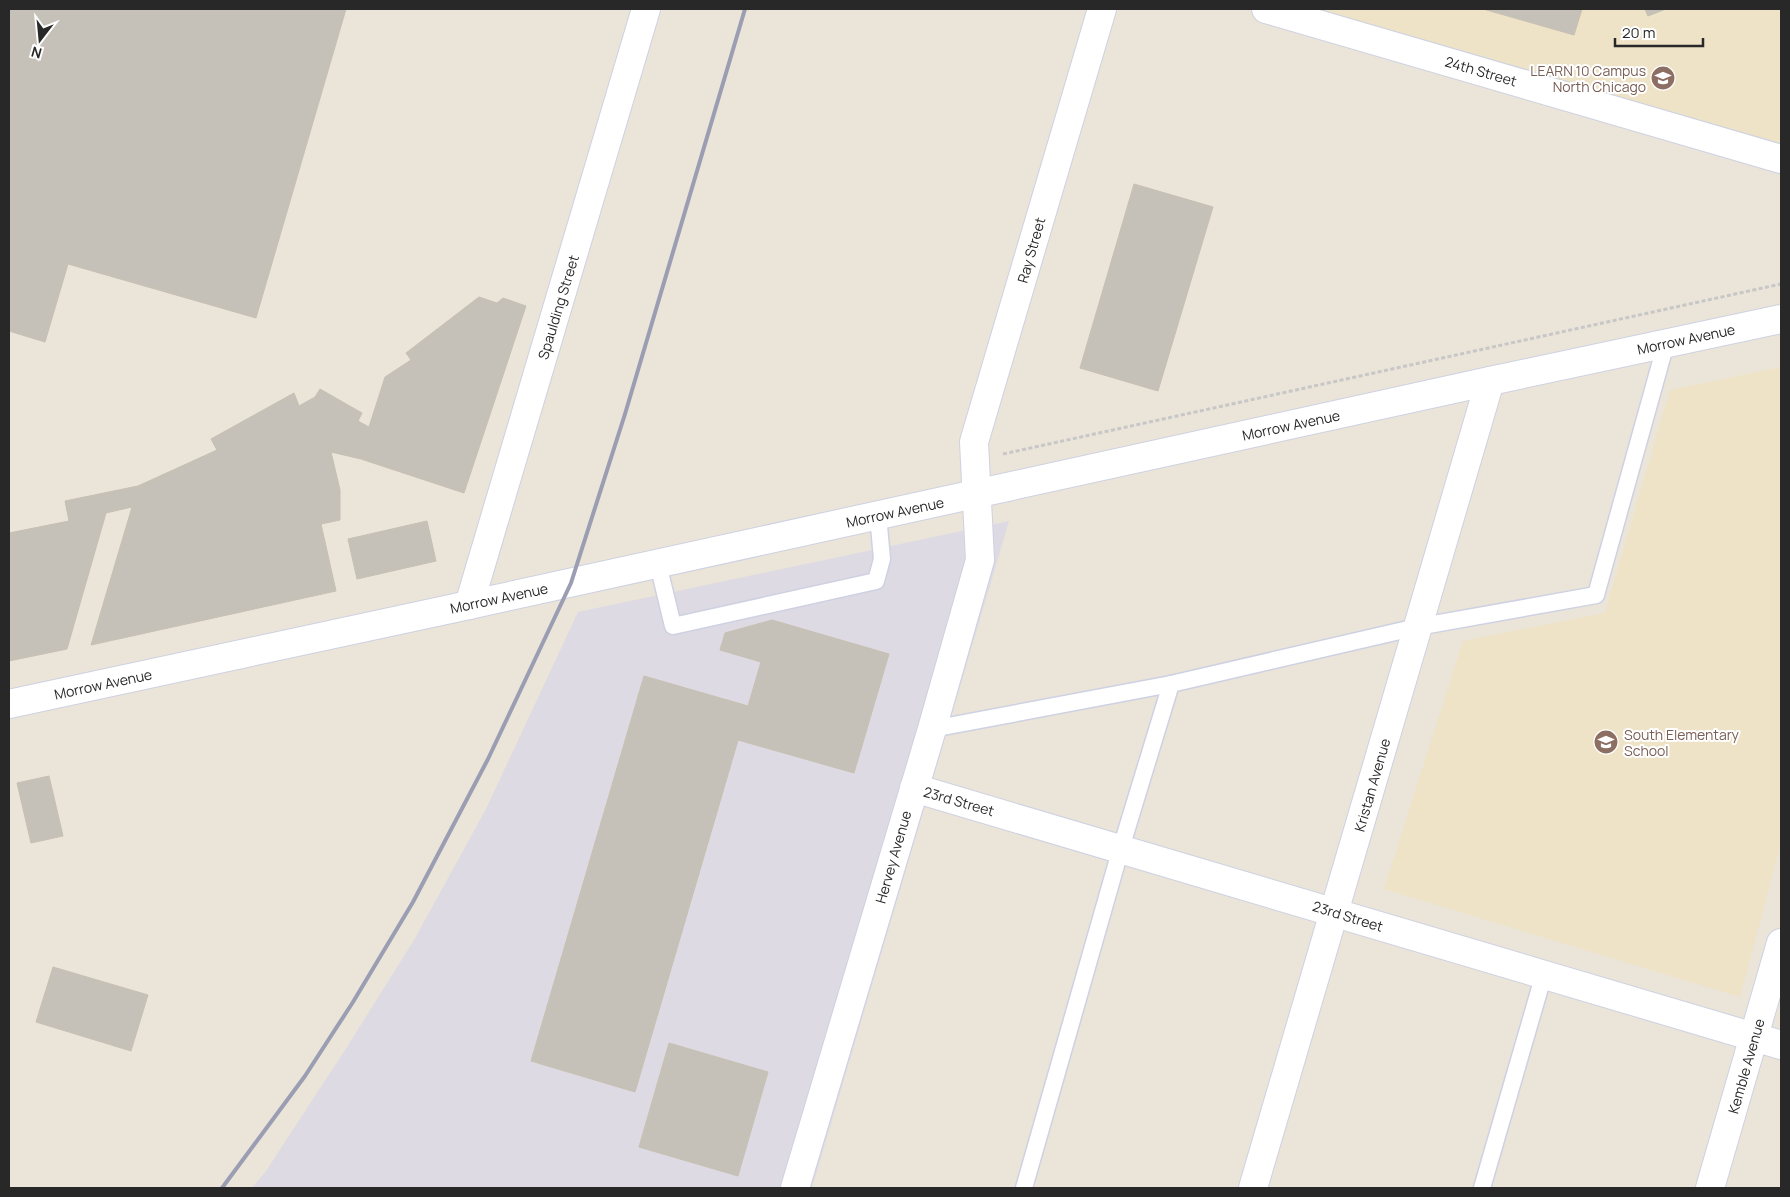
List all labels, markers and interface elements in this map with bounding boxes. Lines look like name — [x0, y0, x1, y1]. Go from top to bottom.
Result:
north arrow — [15, 15, 65, 65]
scale bar — [1615, 15, 1702, 47]
text: 20 m — [1622, 22, 1655, 43]
text: N — [29, 42, 44, 63]
street label: 24th Street — [1443, 52, 1519, 90]
place label: LEARN 10 Campus North Chicago — [1530, 61, 1646, 96]
school or university icon: LEARN 10 Campus North Chicago — [1650, 65, 1676, 91]
street label: Ray Street — [1013, 215, 1050, 285]
street label: Spaulding Street — [533, 252, 583, 362]
street label: Morrow Avenue — [1635, 319, 1737, 359]
street label: Morrow Avenue — [1240, 405, 1342, 445]
street label: Morrow Avenue — [844, 492, 946, 532]
street label: Morrow Avenue — [448, 578, 550, 618]
street label: Morrow Avenue — [52, 664, 154, 704]
place label: South Elementary School — [1624, 725, 1740, 760]
school or university icon: South Elementary School — [1593, 729, 1619, 755]
street label: Kristan Avenue — [1350, 736, 1394, 834]
street label: 23rd Street — [921, 782, 997, 820]
street label: Hervey Avenue — [871, 808, 915, 906]
street label: 23rd Street — [1310, 896, 1386, 936]
street label: Kemble Avenue — [1723, 1016, 1769, 1116]

